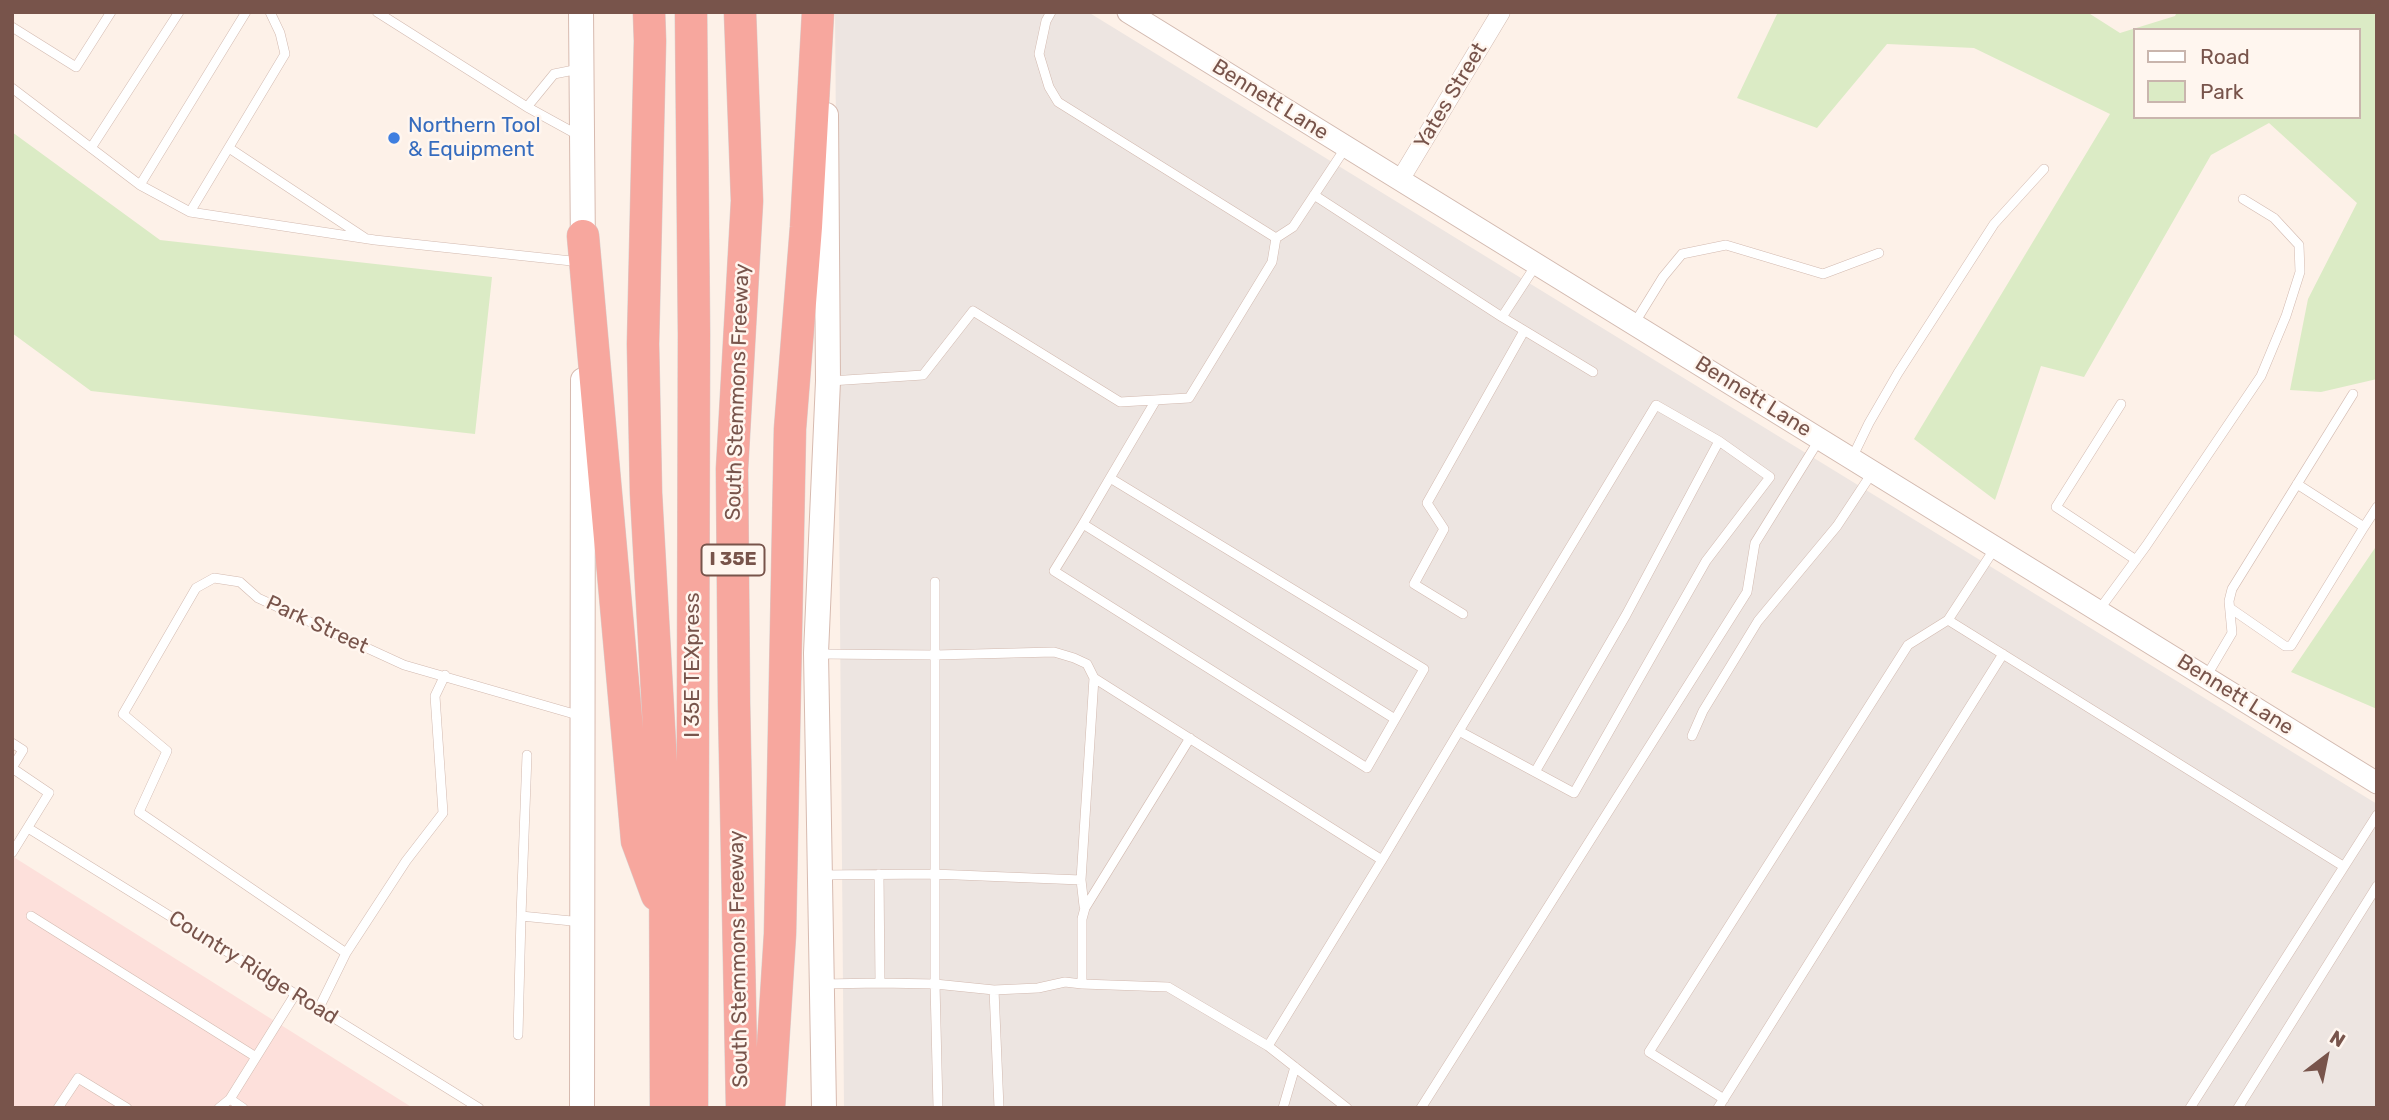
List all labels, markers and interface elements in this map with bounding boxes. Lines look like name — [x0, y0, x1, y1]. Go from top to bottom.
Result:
legend — [2134, 28, 2361, 119]
street label: Yates Street — [1409, 38, 1493, 154]
text: Road — [2200, 44, 2250, 69]
street label: Bennett Lane — [1207, 54, 1333, 146]
text: Park — [2200, 79, 2244, 104]
place label: Northern Tool & Equipment — [408, 113, 541, 163]
marker: Northern Tool & Equipment — [386, 130, 402, 146]
street label: South Stemmons Freeway — [721, 263, 755, 521]
street label: Bennett Lane — [1690, 351, 1816, 443]
road number: I 35E — [702, 544, 764, 576]
street label: Park Street — [262, 590, 372, 660]
street label: I 35E TEXpress — [680, 592, 706, 738]
street label: Bennett Lane — [2172, 649, 2298, 741]
street label: South Stemmons Freeway — [724, 830, 754, 1088]
street label: Country Ridge Road — [164, 906, 342, 1030]
north arrow — [2291, 1022, 2361, 1092]
text: N — [2325, 1025, 2349, 1052]

